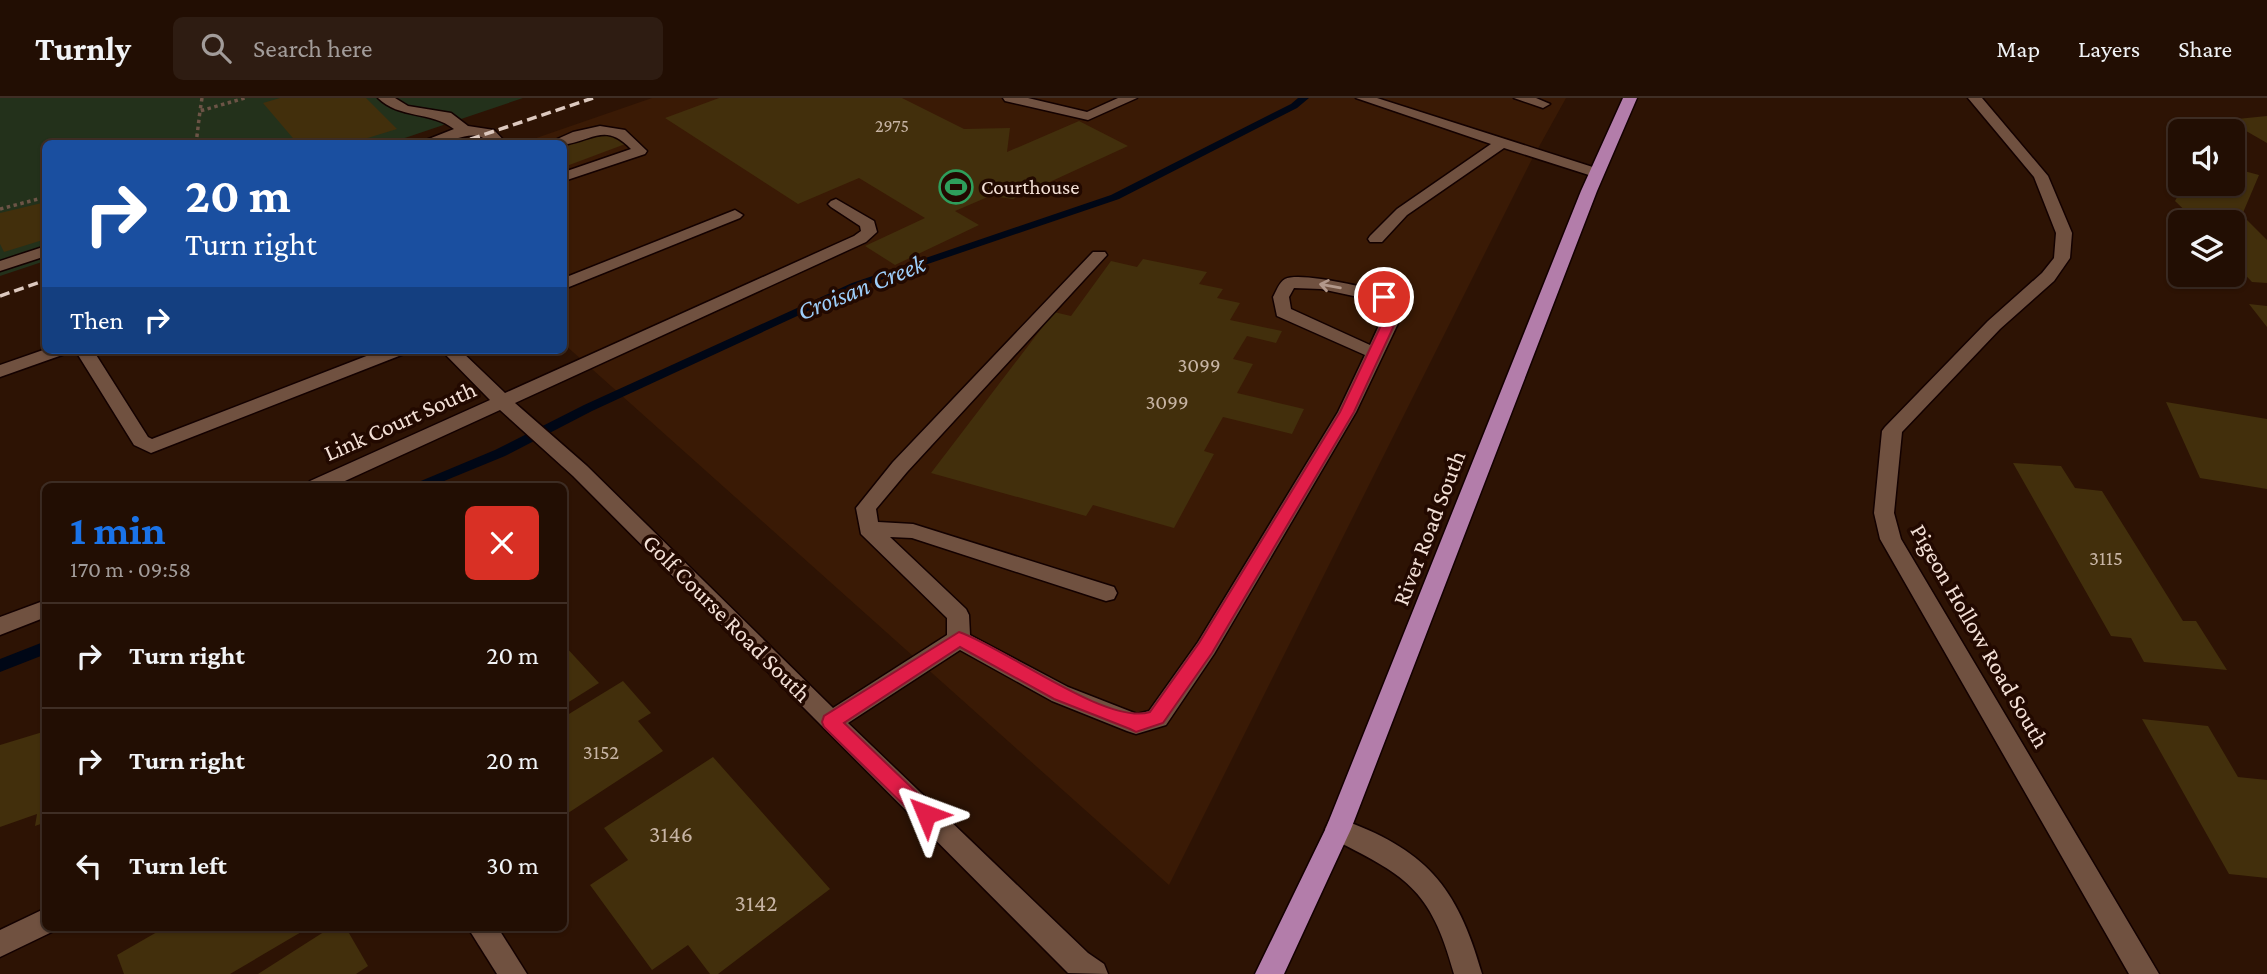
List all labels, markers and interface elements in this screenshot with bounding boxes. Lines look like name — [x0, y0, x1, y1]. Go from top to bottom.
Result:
search box — [173, 17, 663, 80]
icon: search — [197, 29, 235, 67]
text: Turnly — [35, 30, 131, 67]
text: Search here — [253, 34, 372, 63]
text: Map — [1996, 35, 2040, 62]
text: Layers — [2078, 35, 2140, 62]
text: Share — [2178, 35, 2232, 62]
house number: 2975 — [875, 116, 909, 136]
map controls — [2168, 119, 2245, 287]
button: sound — [2168, 119, 2245, 196]
icon: right — [70, 168, 161, 259]
text: 20 m — [185, 168, 291, 223]
sports icon: Courthouse — [937, 168, 975, 206]
place label: Courthouse — [981, 175, 1080, 199]
button: layers — [2168, 210, 2245, 287]
text: Turn right — [185, 226, 317, 262]
water label: Croisan Creek — [793, 248, 931, 326]
pin — [1354, 267, 1414, 327]
icon: arrive — [1365, 278, 1403, 316]
one-way arrow — [1319, 279, 1342, 292]
icon: right — [138, 301, 176, 339]
text: Then — [70, 306, 124, 335]
house number: 3099 — [1177, 353, 1221, 377]
street label: Link Court South — [320, 375, 480, 466]
house number: 3099 — [1145, 390, 1189, 414]
street label: River Road South — [1387, 446, 1471, 609]
text: 1 min — [70, 506, 166, 553]
button: close — [465, 506, 539, 580]
street label: Pigeon Hollow Road South — [1905, 519, 2056, 752]
street label: Golf Course Road South — [638, 528, 817, 707]
house number: 3115 — [2089, 546, 2123, 570]
text: 170 m · 09:58 — [70, 556, 191, 582]
icon: right — [70, 637, 108, 675]
text: Turn right — [129, 641, 245, 670]
text: 20 m — [486, 641, 539, 670]
house number: 3152 — [583, 740, 619, 764]
icon: right — [70, 742, 108, 780]
text: Turn right — [129, 746, 245, 775]
text: 20 m — [486, 746, 539, 775]
position arrow — [889, 777, 963, 851]
house number: 3146 — [649, 820, 693, 847]
icon: left — [70, 847, 108, 885]
text: Turn left — [129, 851, 227, 880]
text: 30 m — [486, 851, 539, 880]
house number: 3142 — [735, 889, 777, 916]

